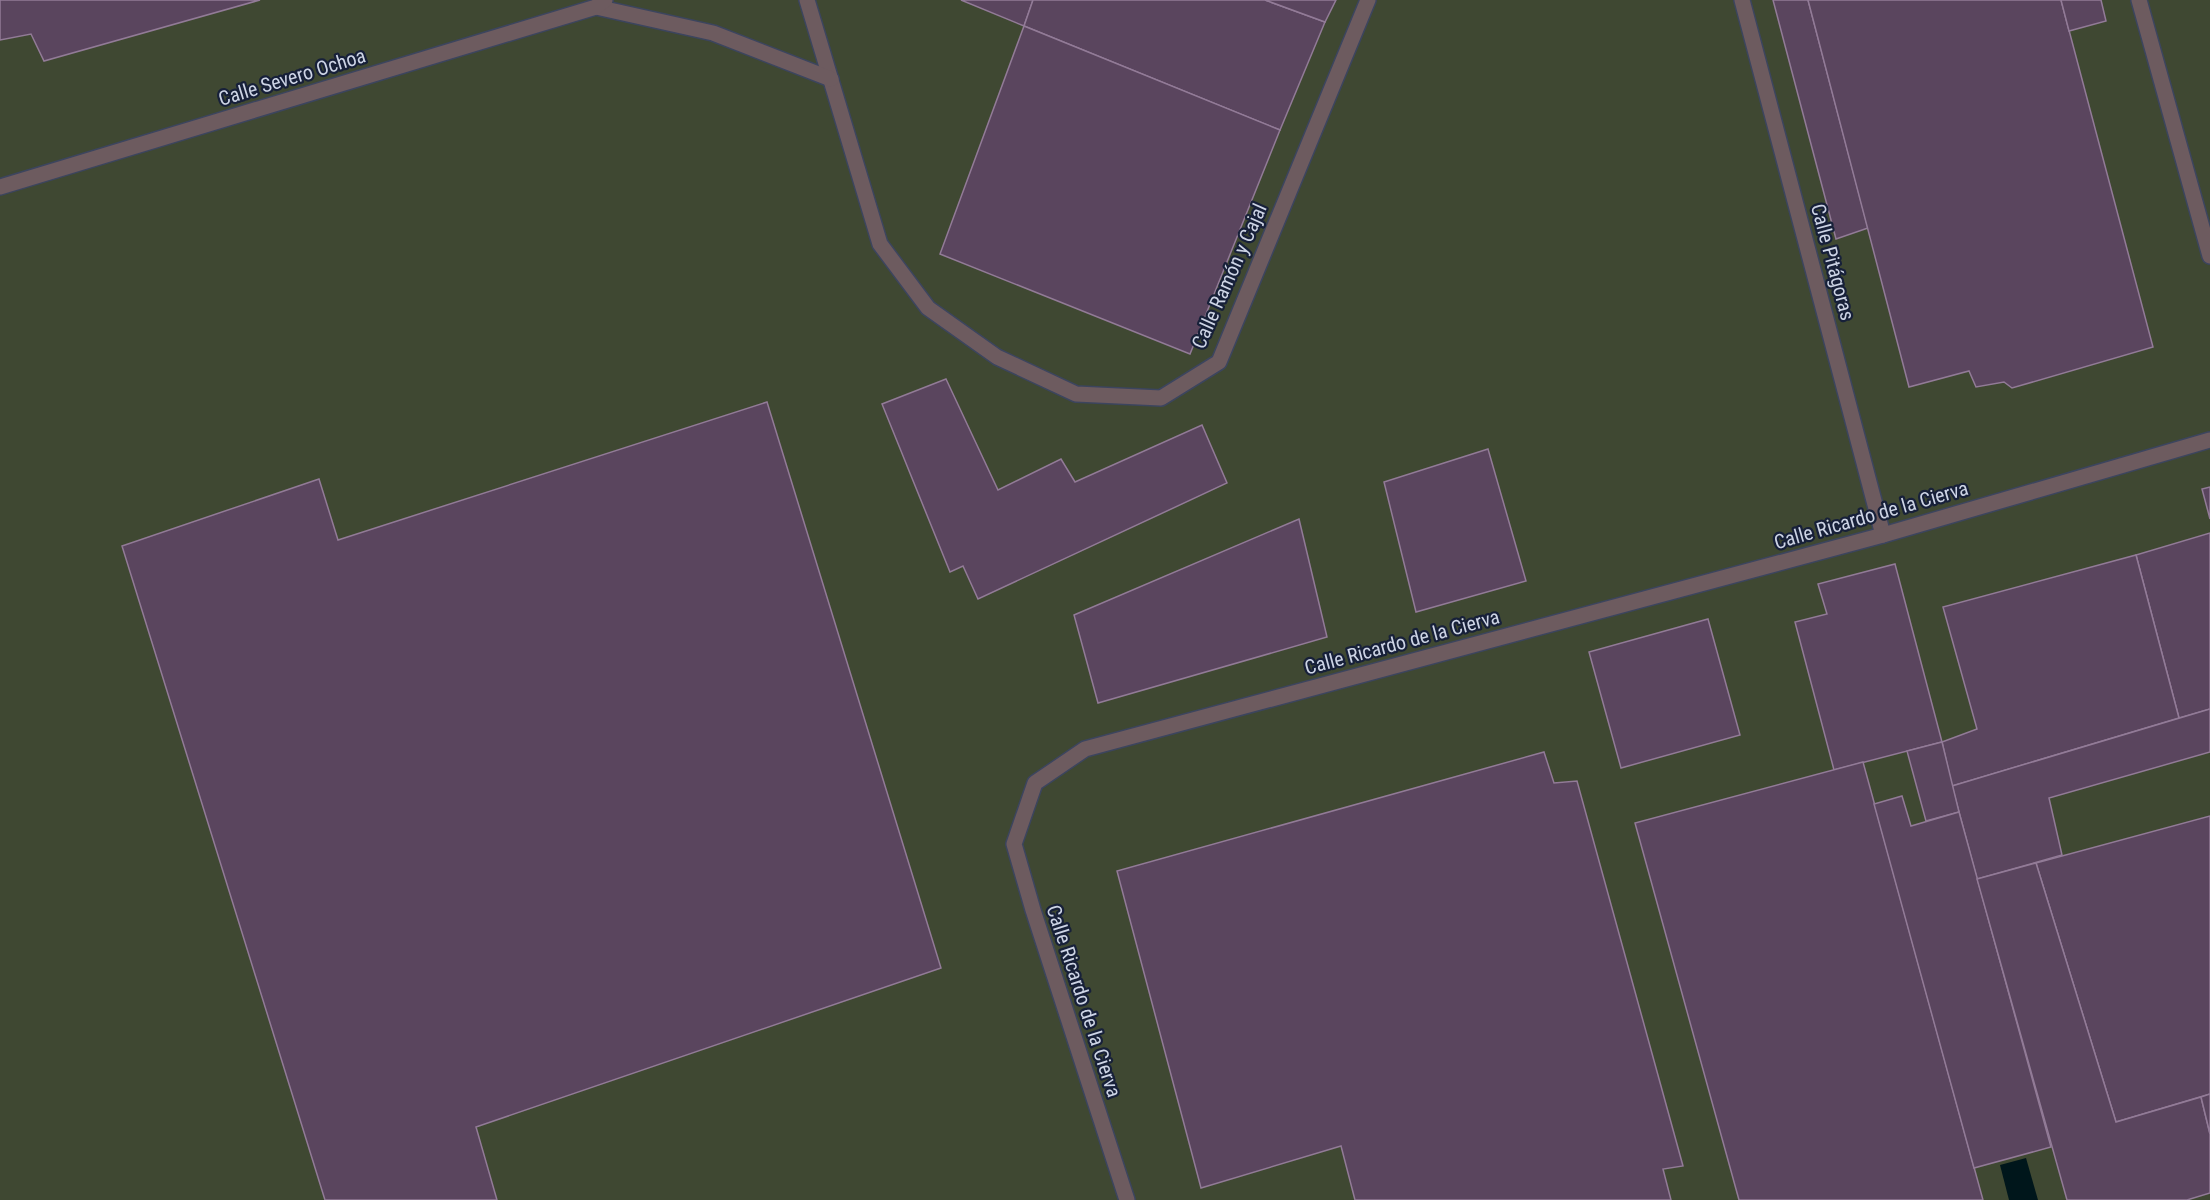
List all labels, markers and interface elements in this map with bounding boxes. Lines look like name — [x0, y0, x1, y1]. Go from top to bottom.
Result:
street label: Calle Severo Ochoa — [216, 43, 368, 111]
street label: Calle Ramón y Cajal — [1186, 200, 1272, 352]
street label: Calle Pitágoras — [1806, 201, 1860, 323]
street label: Calle Ricardo de la Cierva — [1771, 476, 1971, 554]
street label: Calle Ricardo de la Cierva — [1302, 604, 1502, 680]
street label: Calle Ricardo de la Cierva — [1042, 902, 1126, 1100]

